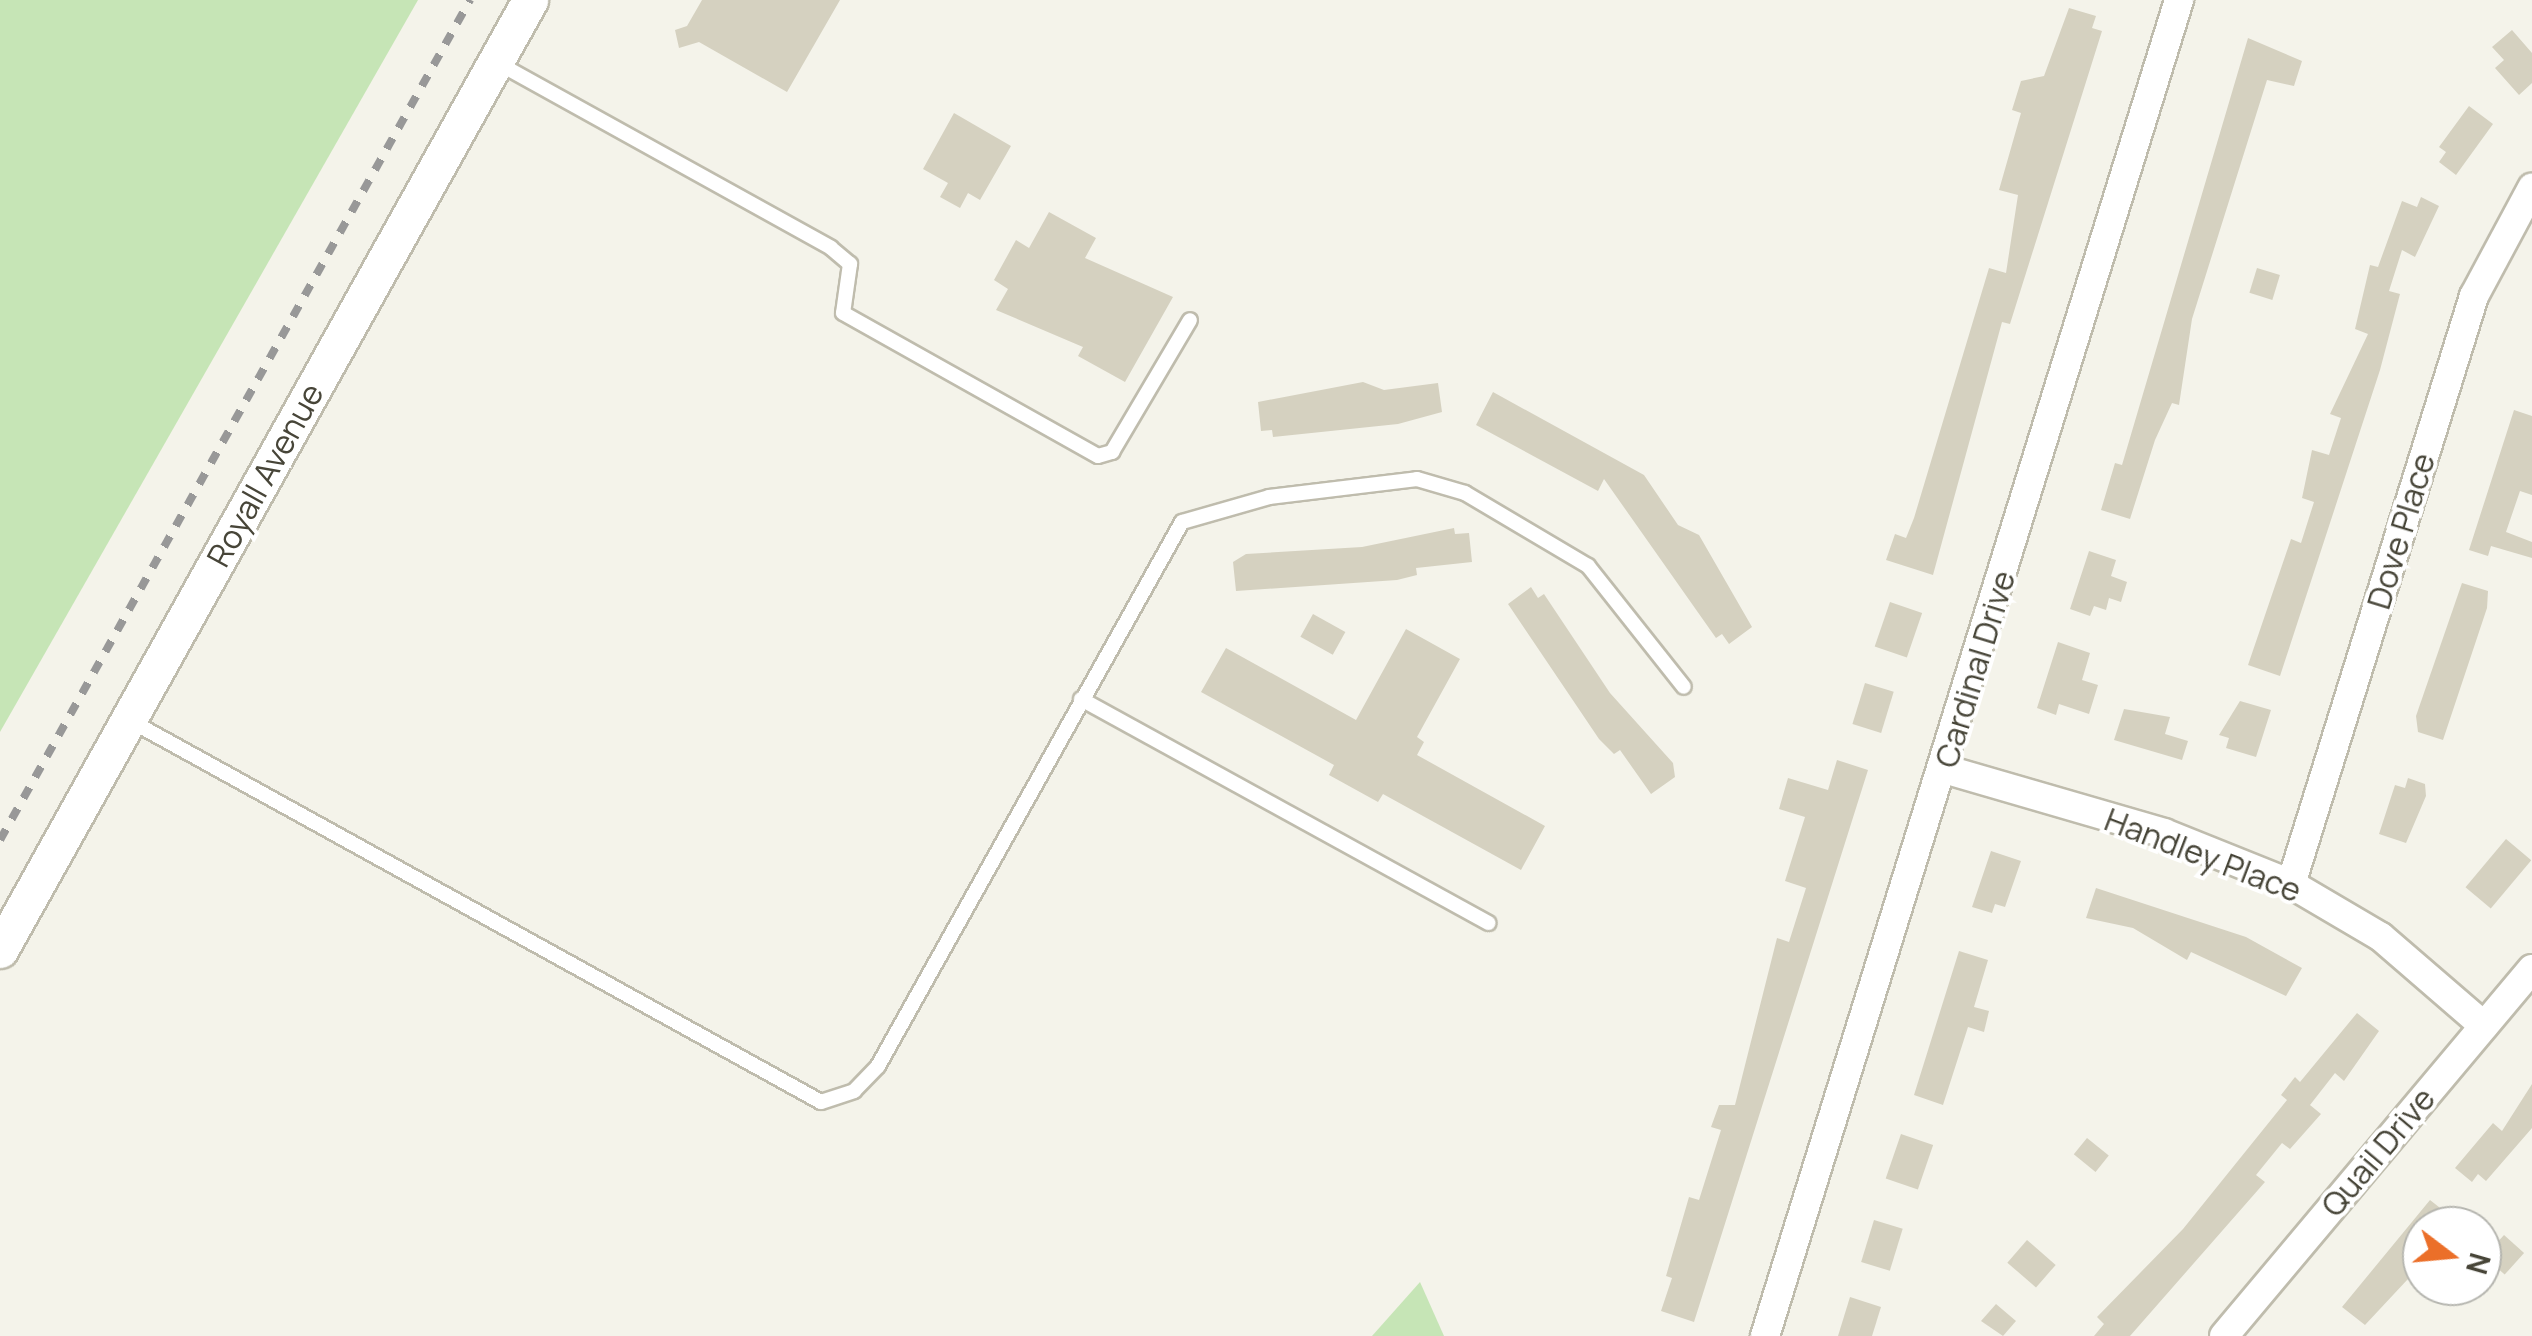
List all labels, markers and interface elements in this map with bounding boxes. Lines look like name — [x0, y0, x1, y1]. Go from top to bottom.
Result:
street label: Royall Avenue — [199, 377, 331, 573]
street label: Dove Place — [2359, 448, 2443, 614]
street label: Cardinal Drive — [1927, 566, 2023, 772]
street label: Handley Place — [2099, 800, 2307, 910]
street label: Quail Drive — [2313, 1080, 2443, 1224]
north arrow — [2402, 1206, 2502, 1306]
text: N — [2458, 1249, 2500, 1279]

